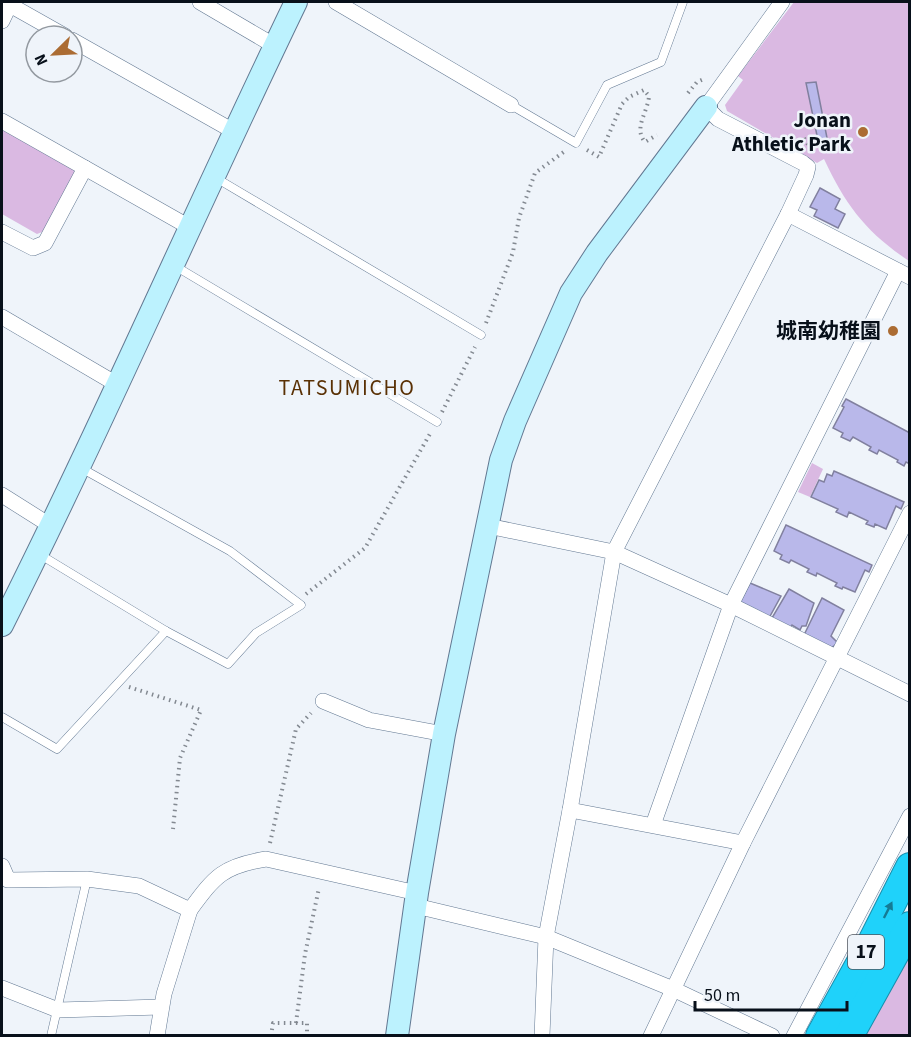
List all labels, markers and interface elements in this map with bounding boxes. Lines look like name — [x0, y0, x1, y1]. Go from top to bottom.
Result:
north arrow — [24, 24, 84, 84]
text: N — [29, 50, 53, 69]
place label: Jonan Athletic Park — [731, 105, 851, 159]
marker: Jonan Athletic Park — [856, 125, 870, 139]
place label: 城南幼稚園 — [776, 316, 881, 346]
marker: 城南幼稚園 — [886, 324, 900, 338]
district label: TATSUMICHO — [279, 372, 415, 404]
one-way arrow — [883, 902, 893, 919]
road number: 17 — [848, 935, 884, 969]
scale bar — [695, 974, 846, 1012]
text: 50 m — [704, 983, 740, 1008]

